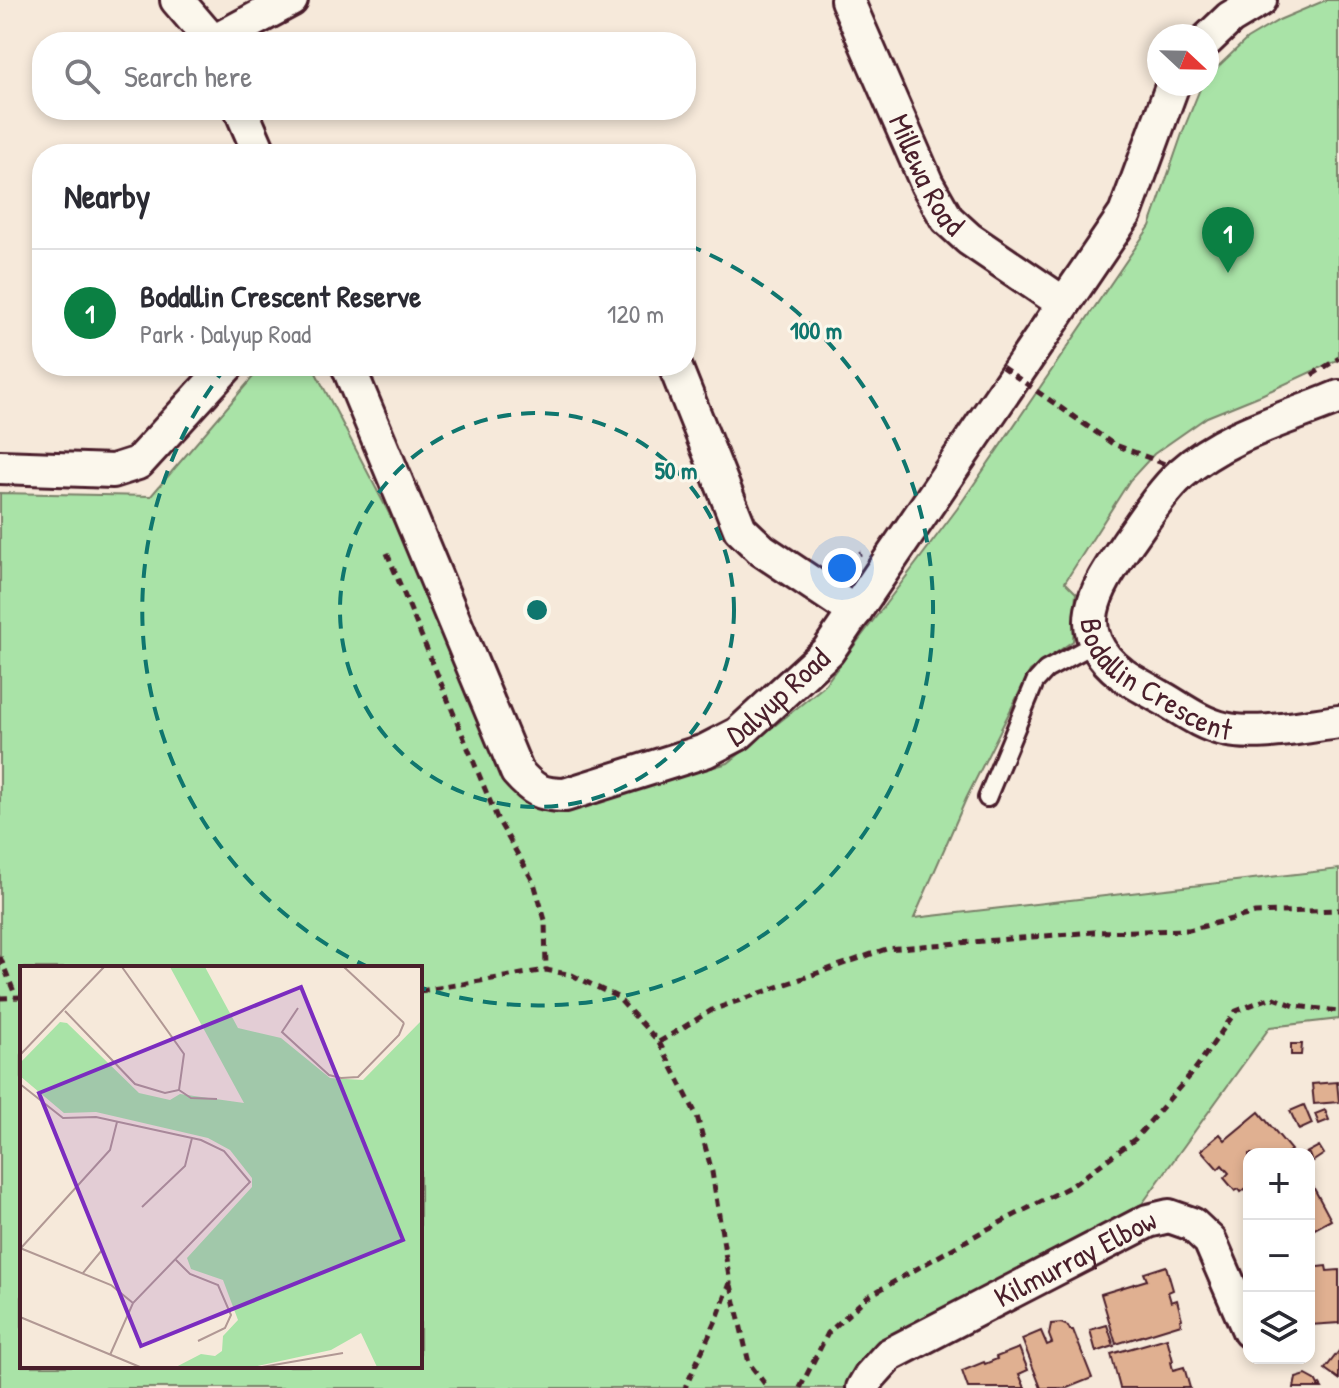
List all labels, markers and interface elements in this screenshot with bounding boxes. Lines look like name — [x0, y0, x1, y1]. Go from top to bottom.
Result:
north arrow — [1147, 24, 1219, 96]
search box — [32, 32, 696, 120]
icon: search — [60, 54, 104, 98]
text: Search here — [124, 56, 252, 96]
street label: Millewa Road — [880, 108, 974, 244]
text: Nearby — [64, 173, 150, 219]
pin: 1 — [1202, 207, 1254, 273]
text: Bodallin Crescent Reserve — [140, 276, 421, 316]
text: 1 — [85, 296, 95, 331]
text: 120 m — [607, 296, 664, 331]
text: 100 m — [790, 314, 842, 346]
text: Park · Dalyup Road — [140, 316, 311, 351]
text: 50 m — [655, 454, 697, 486]
your location — [822, 548, 862, 588]
centre of rings — [523, 596, 551, 624]
street label: Bodallin Crescent — [1072, 617, 1236, 749]
street label: Dalyup Road — [720, 638, 838, 755]
inset map — [20, 966, 422, 1368]
map controls — [1243, 1148, 1315, 1364]
button: + — [1243, 1148, 1315, 1220]
street label: Kilmurray Elbow — [987, 1199, 1163, 1316]
button: − — [1243, 1220, 1315, 1292]
button: layers — [1243, 1292, 1315, 1364]

